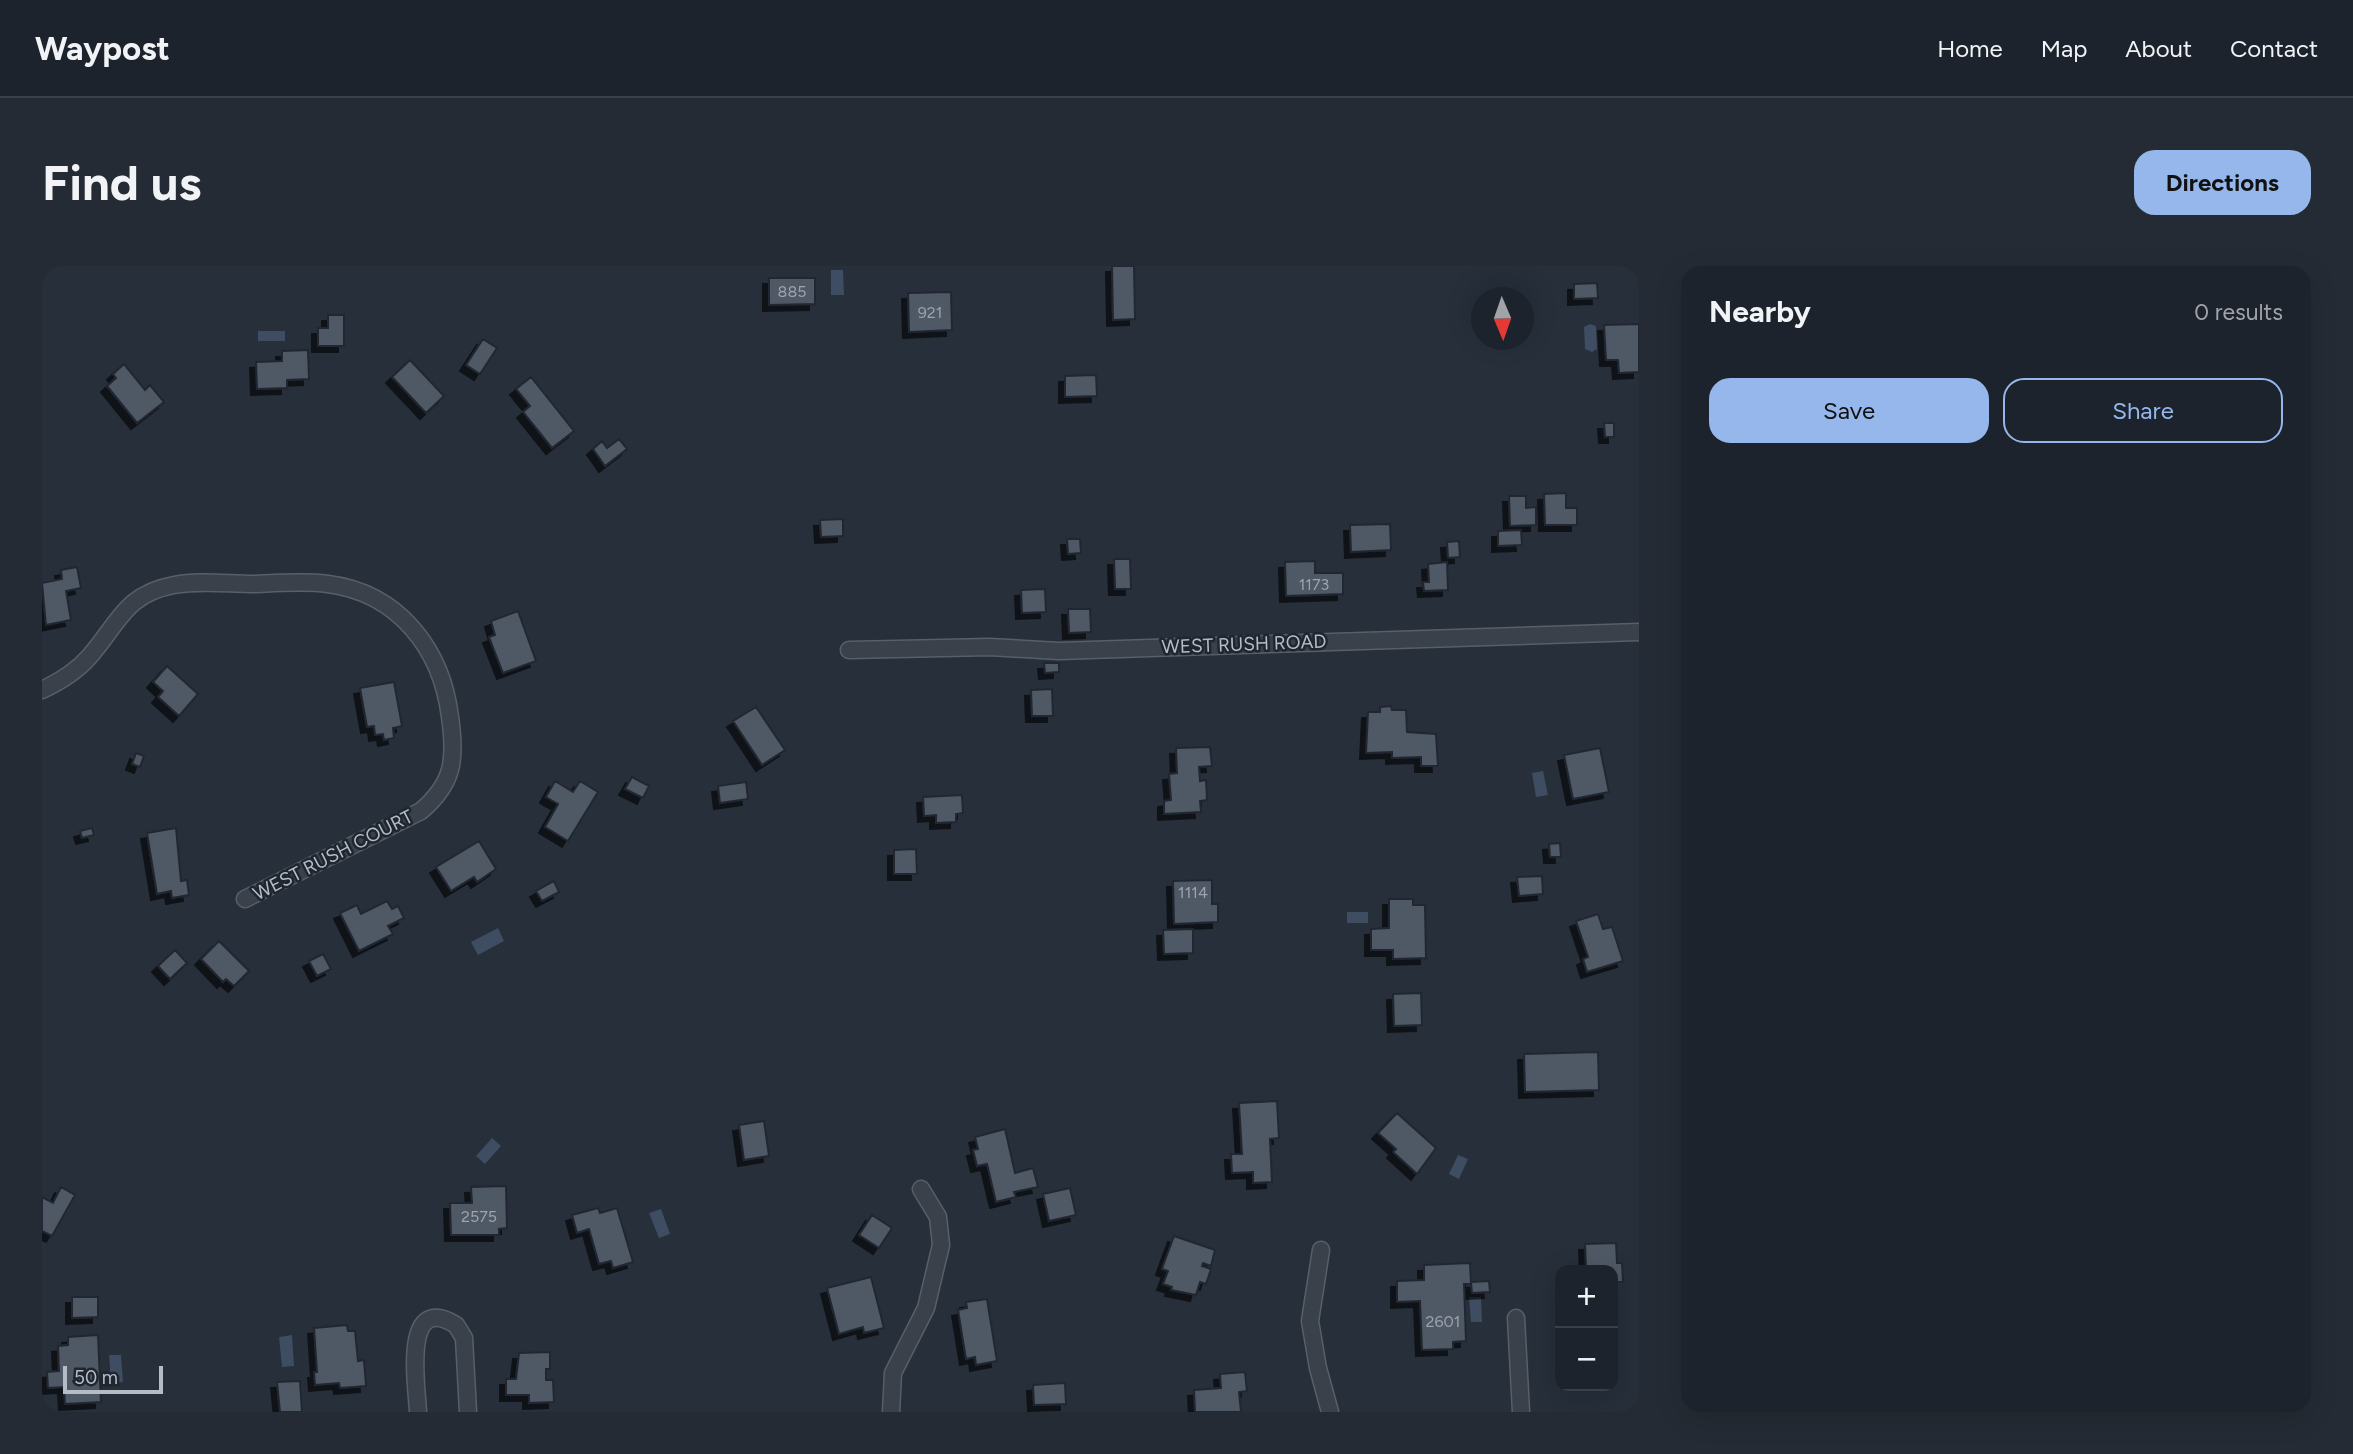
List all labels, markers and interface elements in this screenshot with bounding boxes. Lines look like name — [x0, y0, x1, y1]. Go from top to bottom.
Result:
text: Waypost — [35, 29, 170, 68]
text: Home — [1937, 34, 2003, 63]
text: Map — [2041, 34, 2087, 63]
text: About — [2125, 34, 2192, 63]
text: Contact — [2230, 34, 2318, 63]
button: Directions — [2134, 150, 2311, 215]
text: Find us — [42, 153, 201, 212]
house number: 885 — [778, 282, 806, 301]
north arrow — [1471, 287, 1534, 350]
text: Nearby — [1709, 293, 1811, 330]
text: 0 results — [2194, 298, 2283, 326]
house number: 921 — [918, 303, 942, 322]
button: Save — [1709, 378, 1989, 443]
button: Share — [2003, 378, 2283, 443]
house number: 1173 — [1299, 575, 1329, 594]
street label: WEST RUSH ROAD — [1161, 630, 1327, 658]
street label: WEST RUSH COURT — [249, 804, 417, 905]
house number: 1114 — [1178, 883, 1208, 902]
house number: 2575 — [461, 1207, 497, 1226]
map controls — [1555, 1265, 1618, 1391]
button: + — [1555, 1265, 1618, 1328]
house number: 2601 — [1426, 1312, 1460, 1331]
button: − — [1555, 1328, 1618, 1391]
scale bar — [63, 1363, 163, 1395]
text: 50 m — [74, 1366, 118, 1389]

